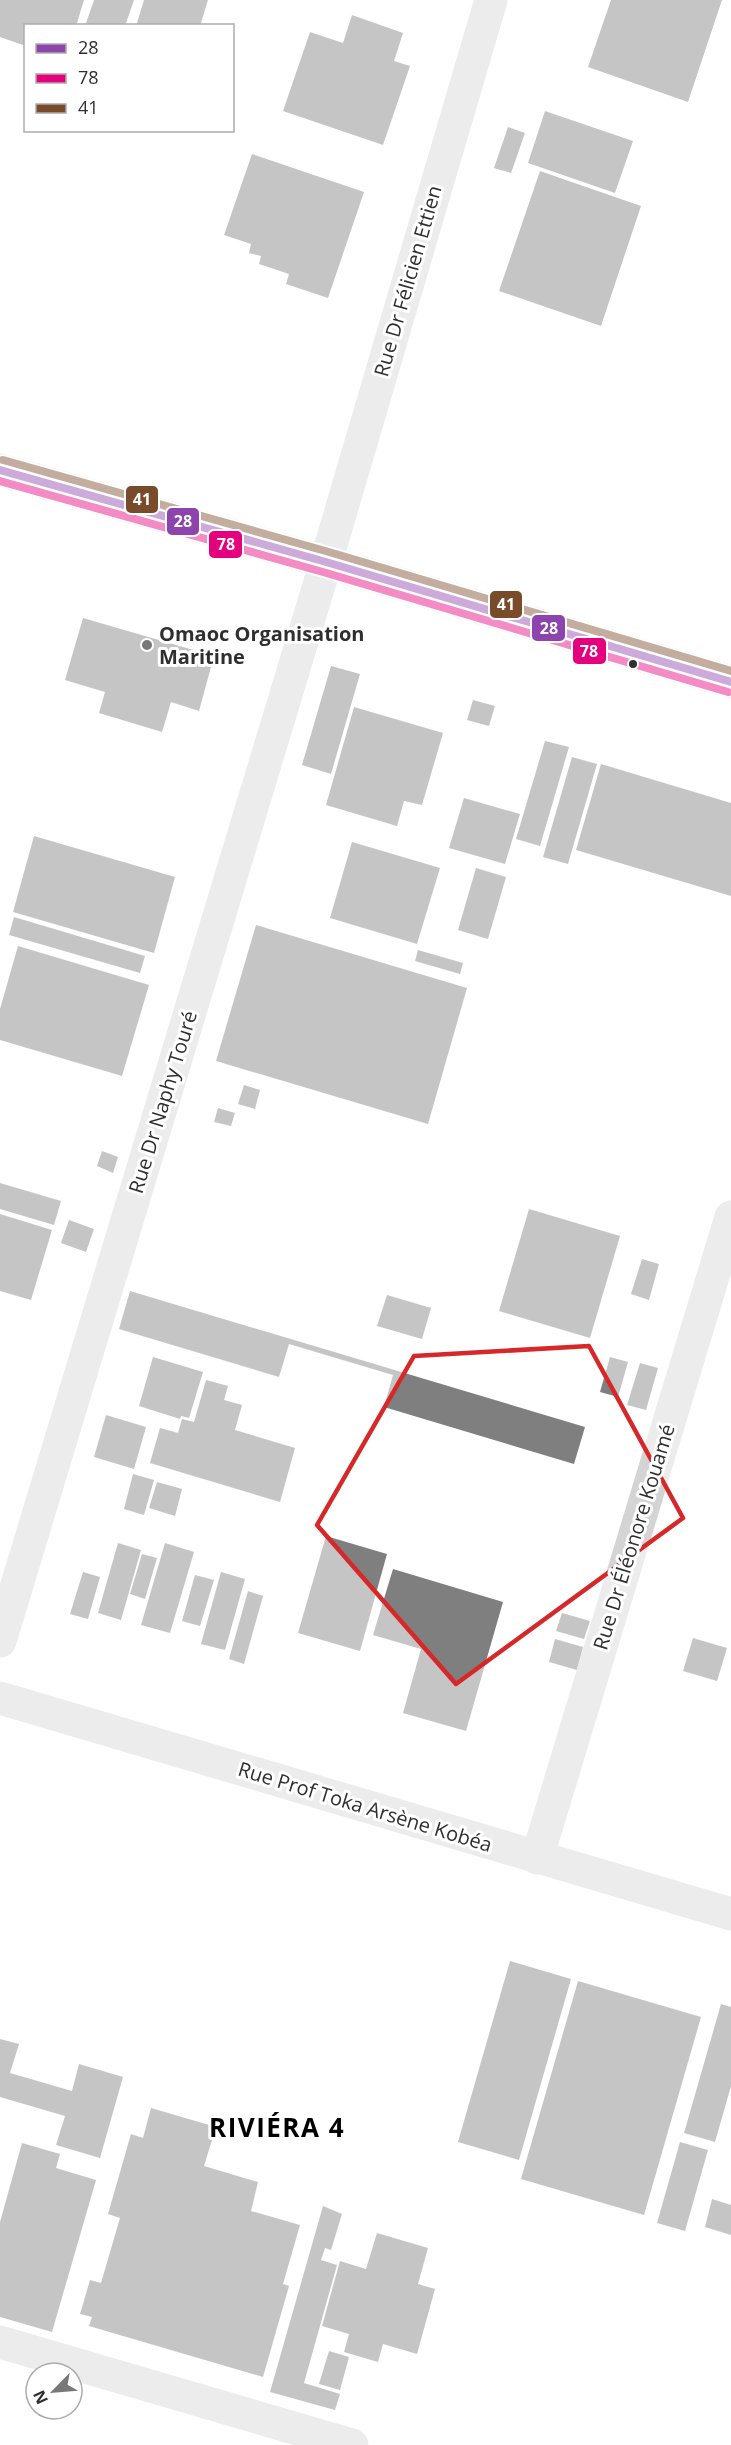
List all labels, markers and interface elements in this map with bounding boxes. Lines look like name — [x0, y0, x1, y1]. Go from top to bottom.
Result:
legend — [24, 24, 234, 132]
text: 28 — [78, 35, 99, 59]
text: 78 — [78, 65, 99, 89]
text: 41 — [78, 95, 99, 119]
street label: Rue Dr Félicien Ettien — [367, 182, 448, 380]
line badge: 41 — [125, 485, 159, 514]
text: 41 — [133, 488, 151, 510]
line badge: 28 — [166, 507, 200, 536]
text: 28 — [174, 510, 192, 532]
line badge: 78 — [208, 530, 243, 559]
text: 78 — [217, 533, 235, 555]
line badge: 41 — [489, 590, 523, 619]
text: 41 — [497, 593, 515, 615]
line badge: 28 — [531, 614, 566, 642]
text: 28 — [540, 617, 558, 639]
place label: Omaoc Organisation Maritine — [159, 620, 364, 670]
line badge: 78 — [572, 637, 607, 665]
marker: Omaoc Organisation Maritine — [140, 638, 154, 652]
text: 78 — [580, 640, 598, 662]
unlabelled marker — [627, 658, 639, 670]
street label: Rue Dr Naphy Touré — [122, 1007, 203, 1196]
street label: Rue Dr Éléonore Kouamé — [586, 1421, 681, 1653]
street label: Rue Prof Toka Arsène Kobéa — [235, 1755, 495, 1858]
district label: RIVIÉRA 4 — [209, 2109, 345, 2145]
north arrow — [24, 2361, 84, 2421]
text: N — [28, 2387, 53, 2408]

